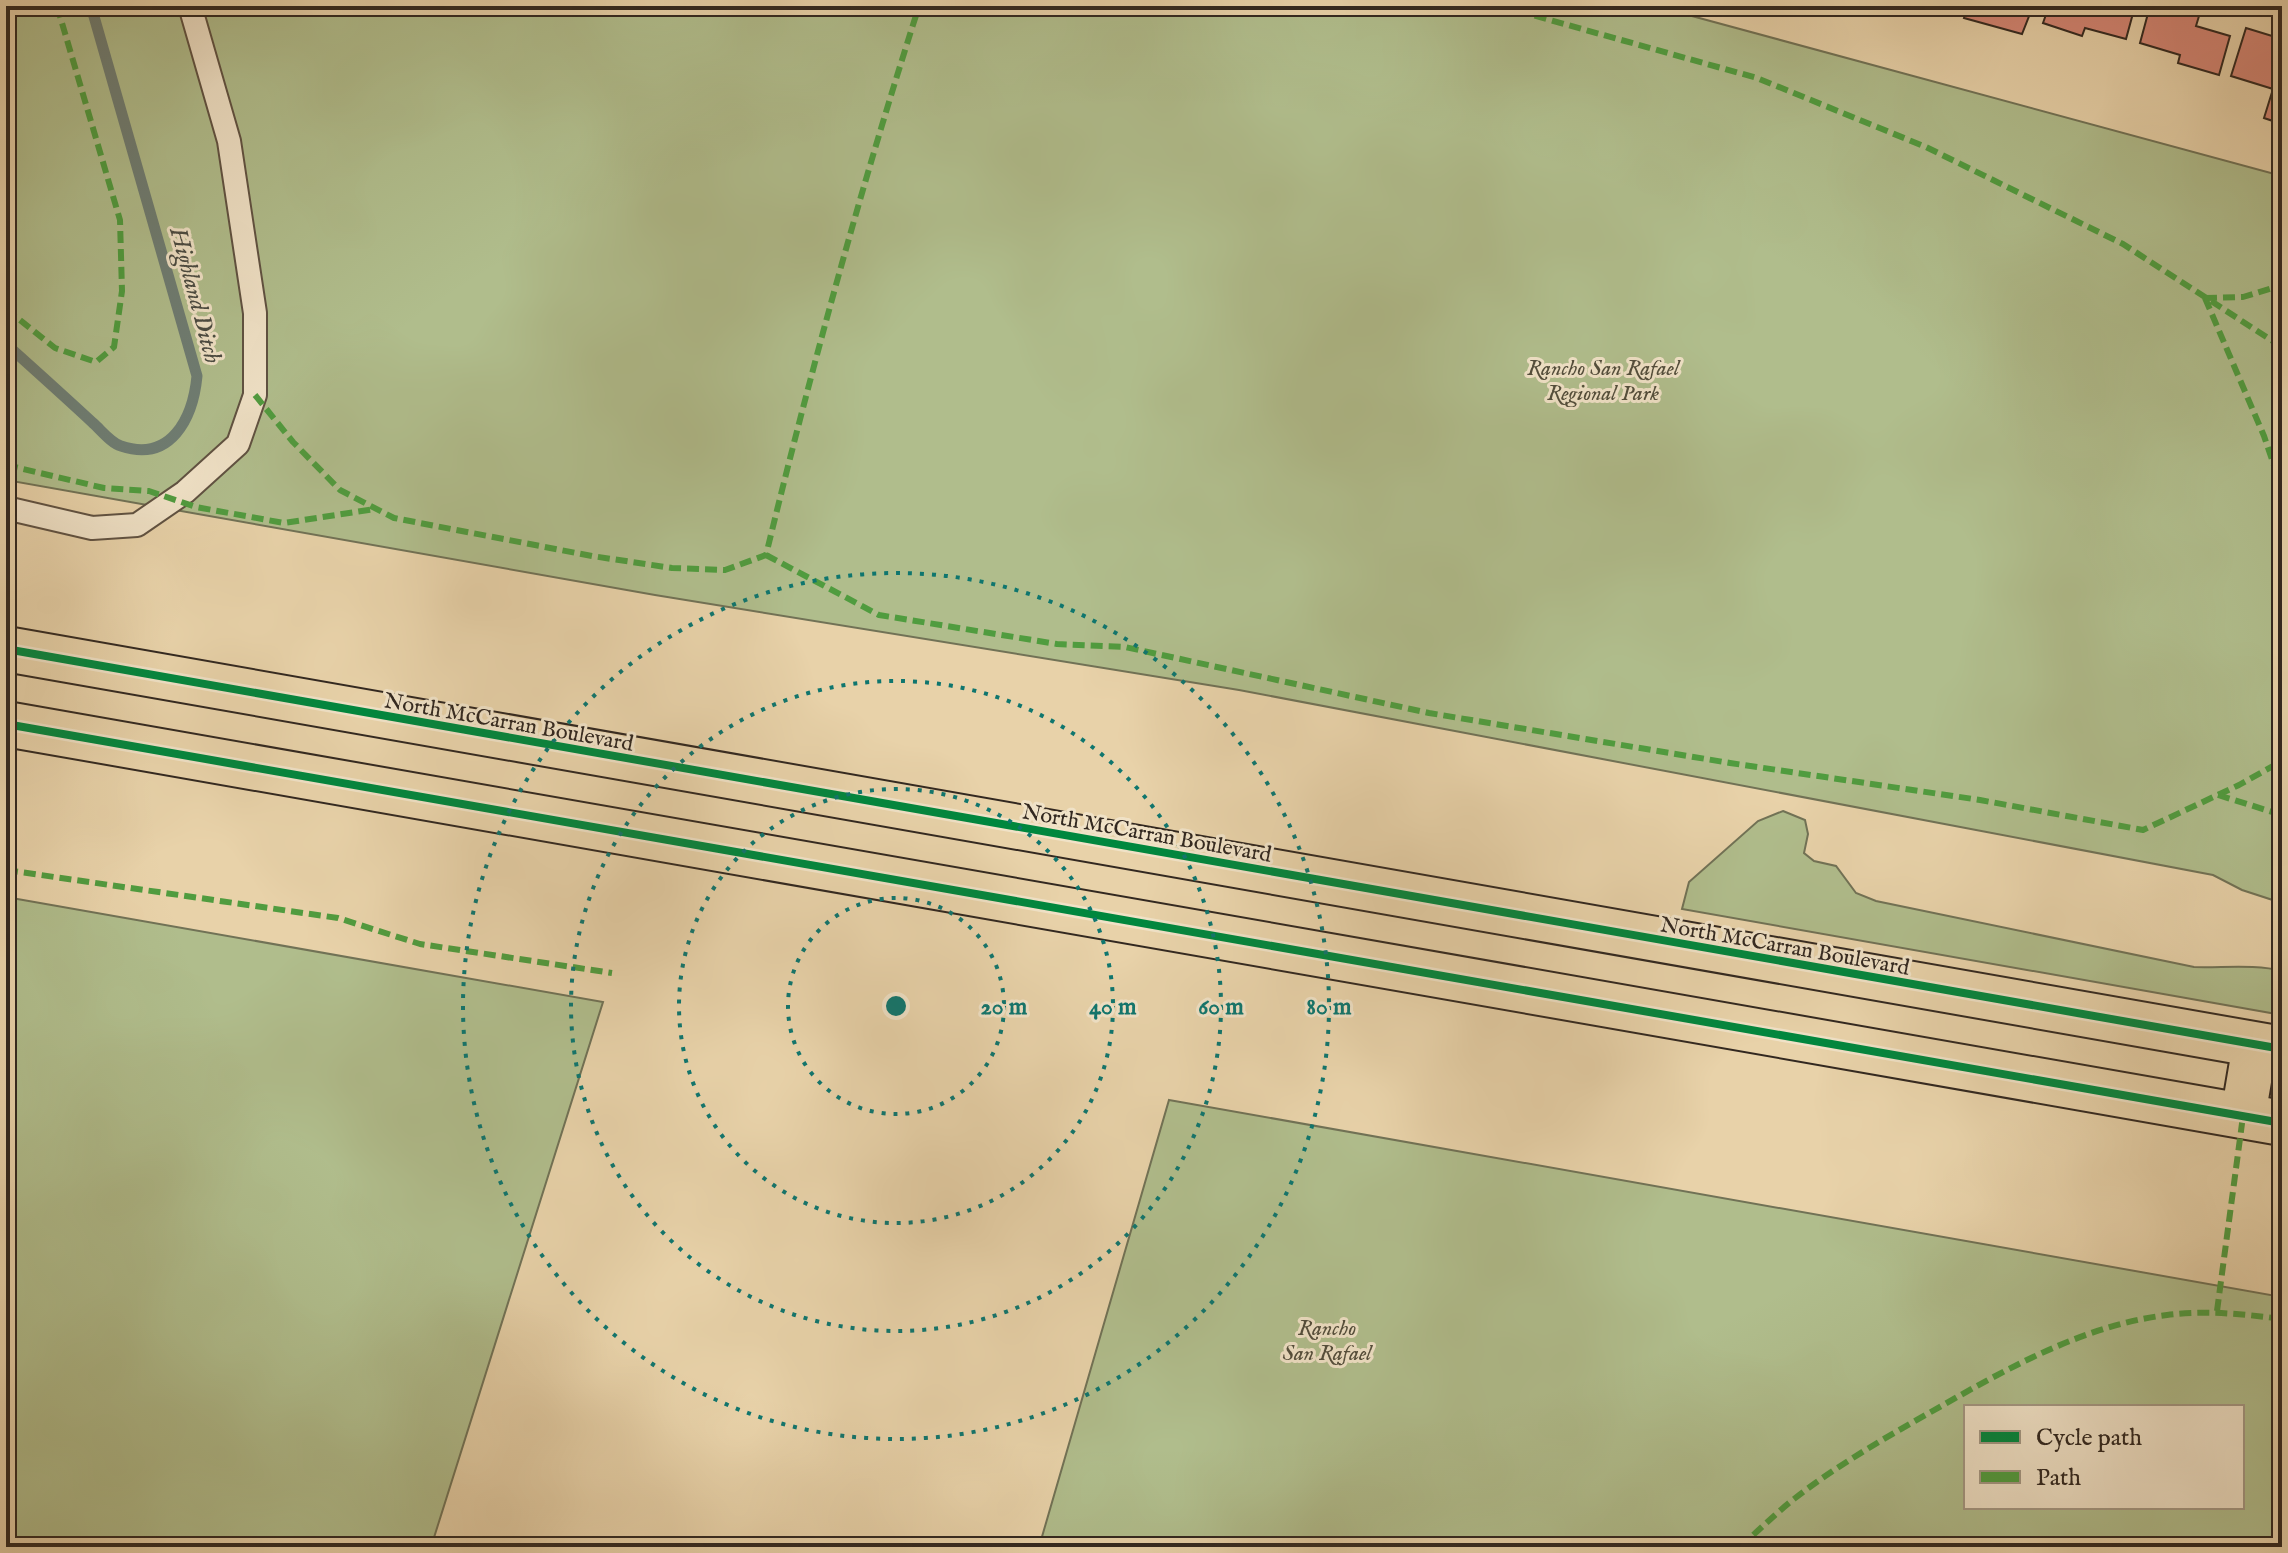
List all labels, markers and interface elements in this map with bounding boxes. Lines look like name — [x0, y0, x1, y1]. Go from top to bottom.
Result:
water label: Highland Ditch — [161, 223, 228, 367]
park label: Rancho San Rafael Regional Park — [1527, 355, 1681, 408]
street label: North McCarran Boulevard — [382, 687, 636, 759]
street label: North McCarran Boulevard — [1020, 798, 1274, 870]
street label: North McCarran Boulevard — [1658, 911, 1912, 983]
centre of rings — [882, 992, 910, 1020]
text: 20 m — [981, 992, 1028, 1023]
text: 40 m — [1089, 992, 1137, 1023]
text: 60 m — [1198, 992, 1244, 1023]
text: 80 m — [1307, 992, 1352, 1023]
park label: Rancho San Rafael — [1282, 1315, 1373, 1368]
legend — [1964, 1405, 2244, 1509]
text: Cycle path — [2036, 1423, 2142, 1454]
text: Path — [2036, 1463, 2081, 1494]

